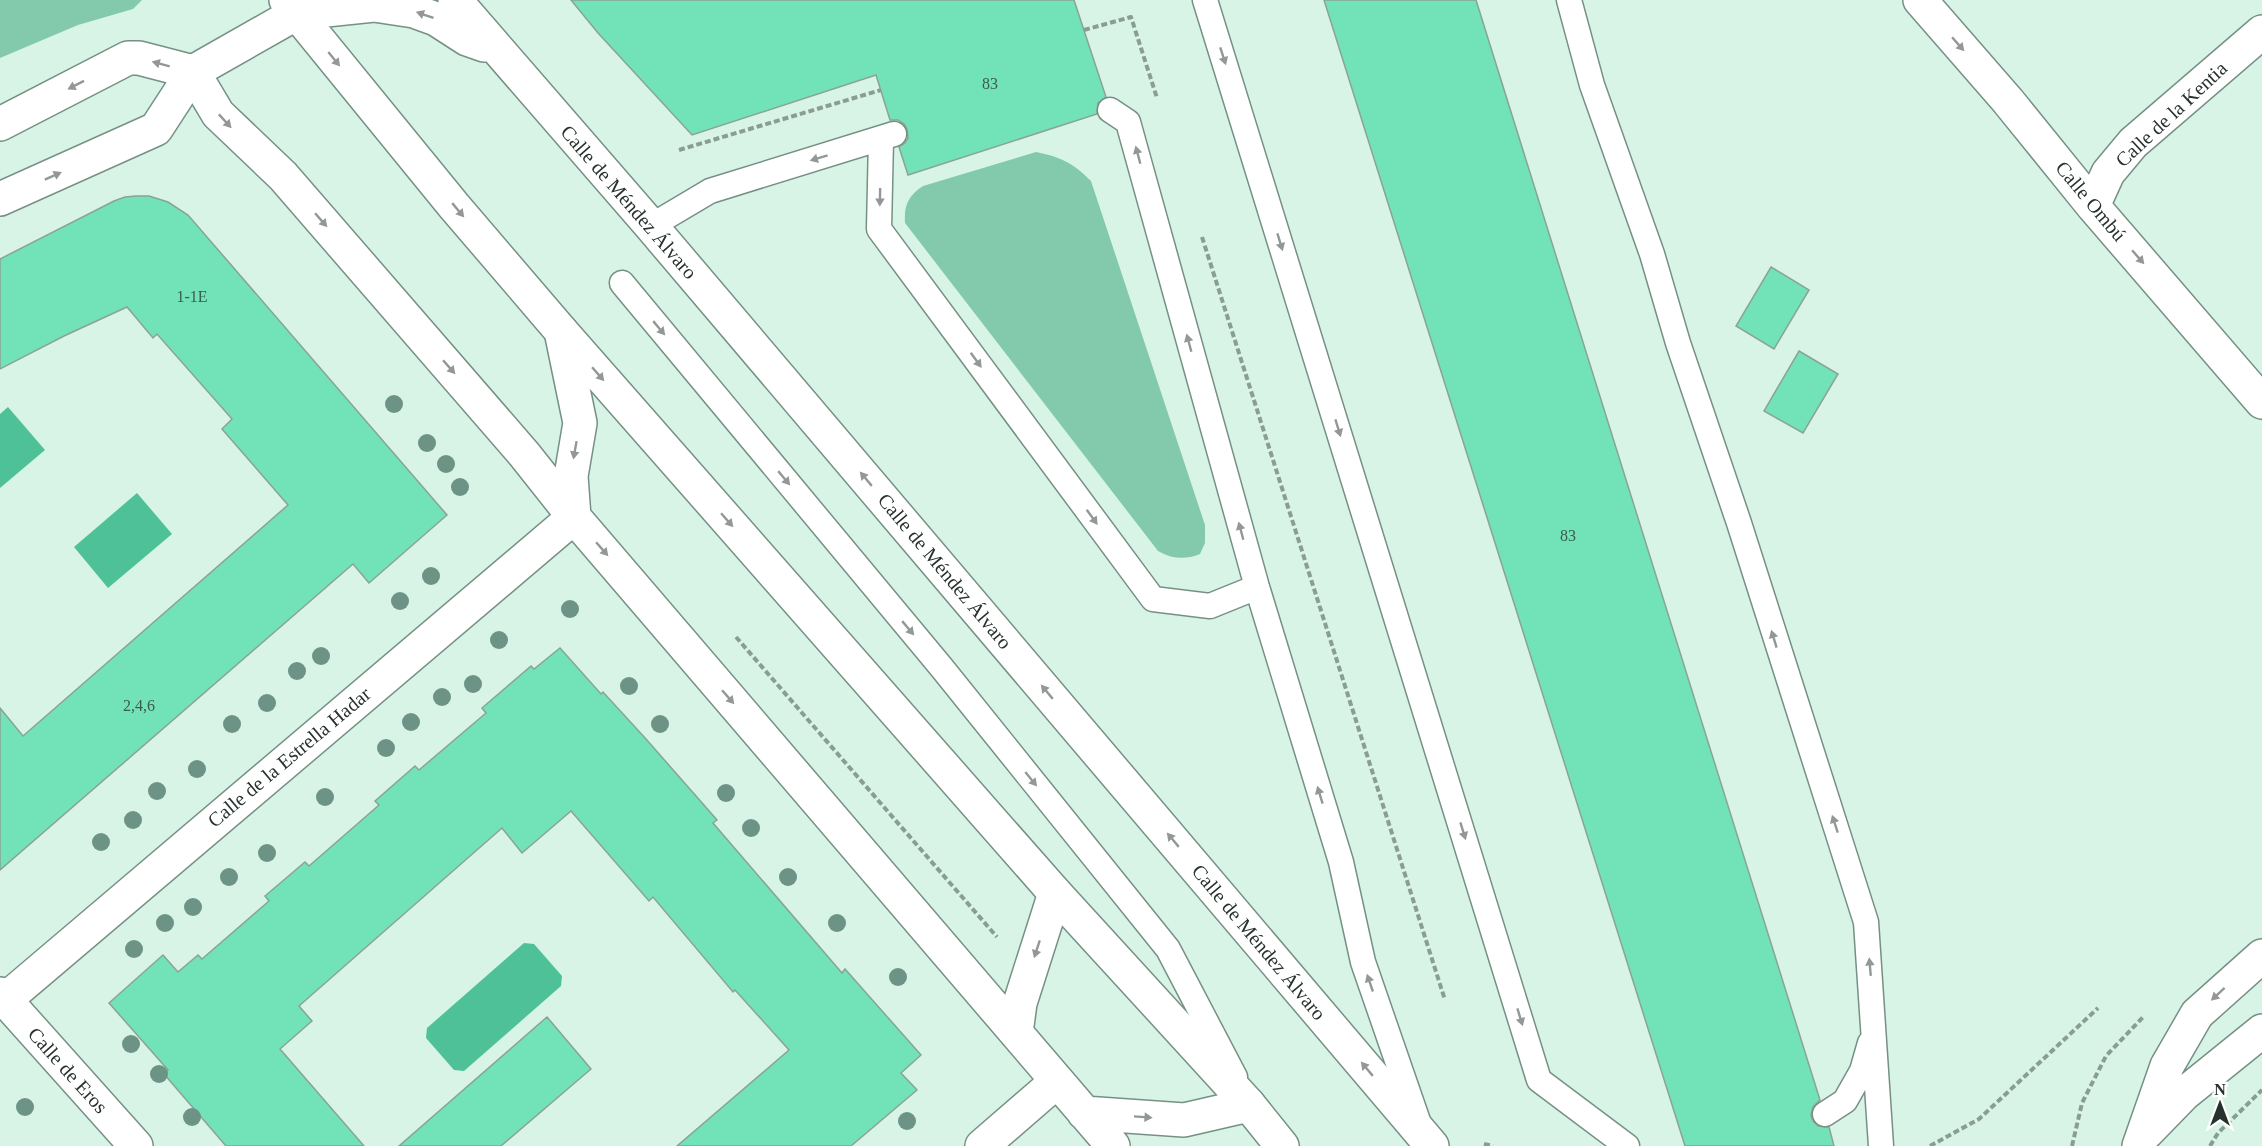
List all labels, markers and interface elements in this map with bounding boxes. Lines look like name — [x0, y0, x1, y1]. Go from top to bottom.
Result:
one-way arrow — [415, 9, 433, 19]
one-way arrow — [1951, 36, 1964, 51]
one-way arrow — [1219, 47, 1228, 65]
one-way arrow — [328, 51, 341, 67]
street label: Calle de la Kentia — [2111, 57, 2231, 171]
one-way arrow — [151, 58, 170, 68]
house number: 83 — [982, 75, 998, 92]
one-way arrow — [68, 80, 85, 89]
one-way arrow — [217, 113, 231, 127]
street label: Calle de Méndez Álvaro — [556, 121, 702, 283]
one-way arrow — [1132, 146, 1142, 164]
one-way arrow — [810, 154, 828, 163]
street label: Calle Ombú — [2051, 157, 2131, 245]
one-way arrow — [45, 171, 62, 180]
one-way arrow — [875, 188, 885, 207]
one-way arrow — [451, 202, 464, 218]
one-way arrow — [314, 212, 327, 227]
one-way arrow — [1276, 233, 1285, 251]
one-way arrow — [2132, 249, 2145, 265]
house number: 1-1E — [176, 288, 208, 305]
one-way arrow — [652, 320, 665, 335]
one-way arrow — [1184, 334, 1194, 352]
one-way arrow — [970, 352, 982, 368]
one-way arrow — [442, 359, 455, 374]
one-way arrow — [591, 366, 604, 381]
one-way arrow — [1334, 420, 1343, 438]
one-way arrow — [570, 441, 579, 460]
one-way arrow — [777, 470, 790, 486]
one-way arrow — [860, 471, 873, 487]
street label: Calle de Méndez Álvaro — [874, 489, 1016, 653]
one-way arrow — [1086, 509, 1098, 525]
one-way arrow — [720, 512, 733, 527]
one-way arrow — [1236, 522, 1246, 540]
house number: 83 — [1560, 527, 1576, 544]
one-way arrow — [595, 541, 608, 556]
one-way arrow — [902, 620, 915, 636]
one-way arrow — [1769, 630, 1778, 648]
street label: Calle de la Estrella Hadar — [203, 682, 375, 831]
one-way arrow — [1041, 685, 1054, 700]
one-way arrow — [722, 689, 735, 705]
house number: 2,4,6 — [123, 697, 155, 714]
one-way arrow — [1025, 771, 1038, 787]
one-way arrow — [1315, 786, 1324, 804]
one-way arrow — [1829, 815, 1839, 833]
one-way arrow — [1459, 822, 1468, 840]
one-way arrow — [1167, 833, 1180, 848]
street label: Calle de Méndez Álvaro — [1188, 860, 1330, 1024]
one-way arrow — [1032, 940, 1041, 958]
one-way arrow — [1865, 958, 1875, 977]
one-way arrow — [1365, 974, 1375, 992]
one-way arrow — [2210, 987, 2225, 1001]
one-way arrow — [1516, 1008, 1525, 1026]
street label: Calle de Eros — [24, 1023, 112, 1118]
one-way arrow — [1360, 1061, 1373, 1077]
north arrow — [2190, 1074, 2250, 1134]
text: N — [2214, 1081, 2226, 1098]
one-way arrow — [1133, 1112, 1152, 1122]

